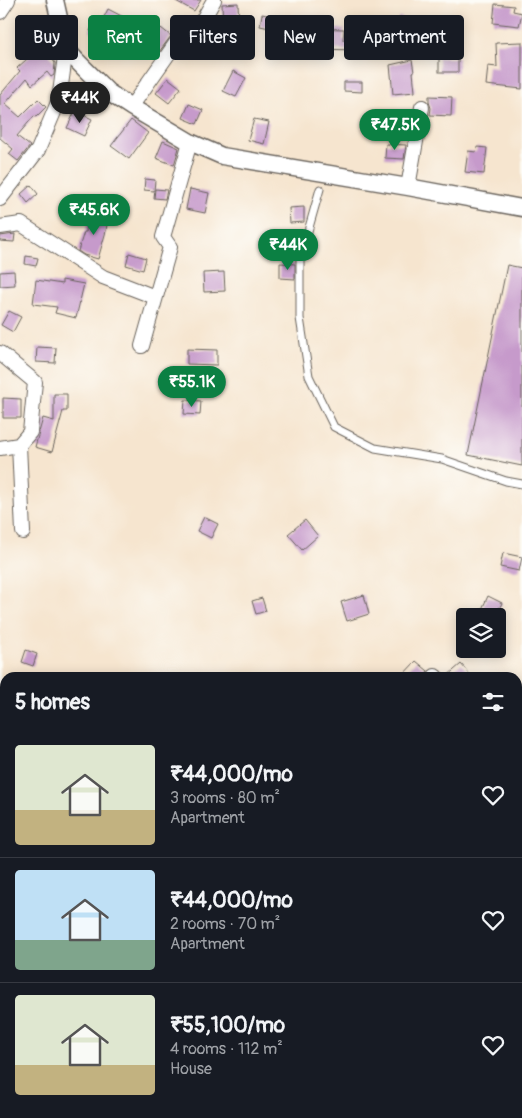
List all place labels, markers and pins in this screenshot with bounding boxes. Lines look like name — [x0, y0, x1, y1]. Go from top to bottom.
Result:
pin: ₹44K — [50, 82, 110, 124]
pin: ₹47.5K — [354, 108, 436, 151]
pin: ₹45.6K — [53, 194, 135, 236]
pin: ₹44K — [258, 228, 318, 271]
pin: ₹55.1K — [151, 366, 233, 408]

